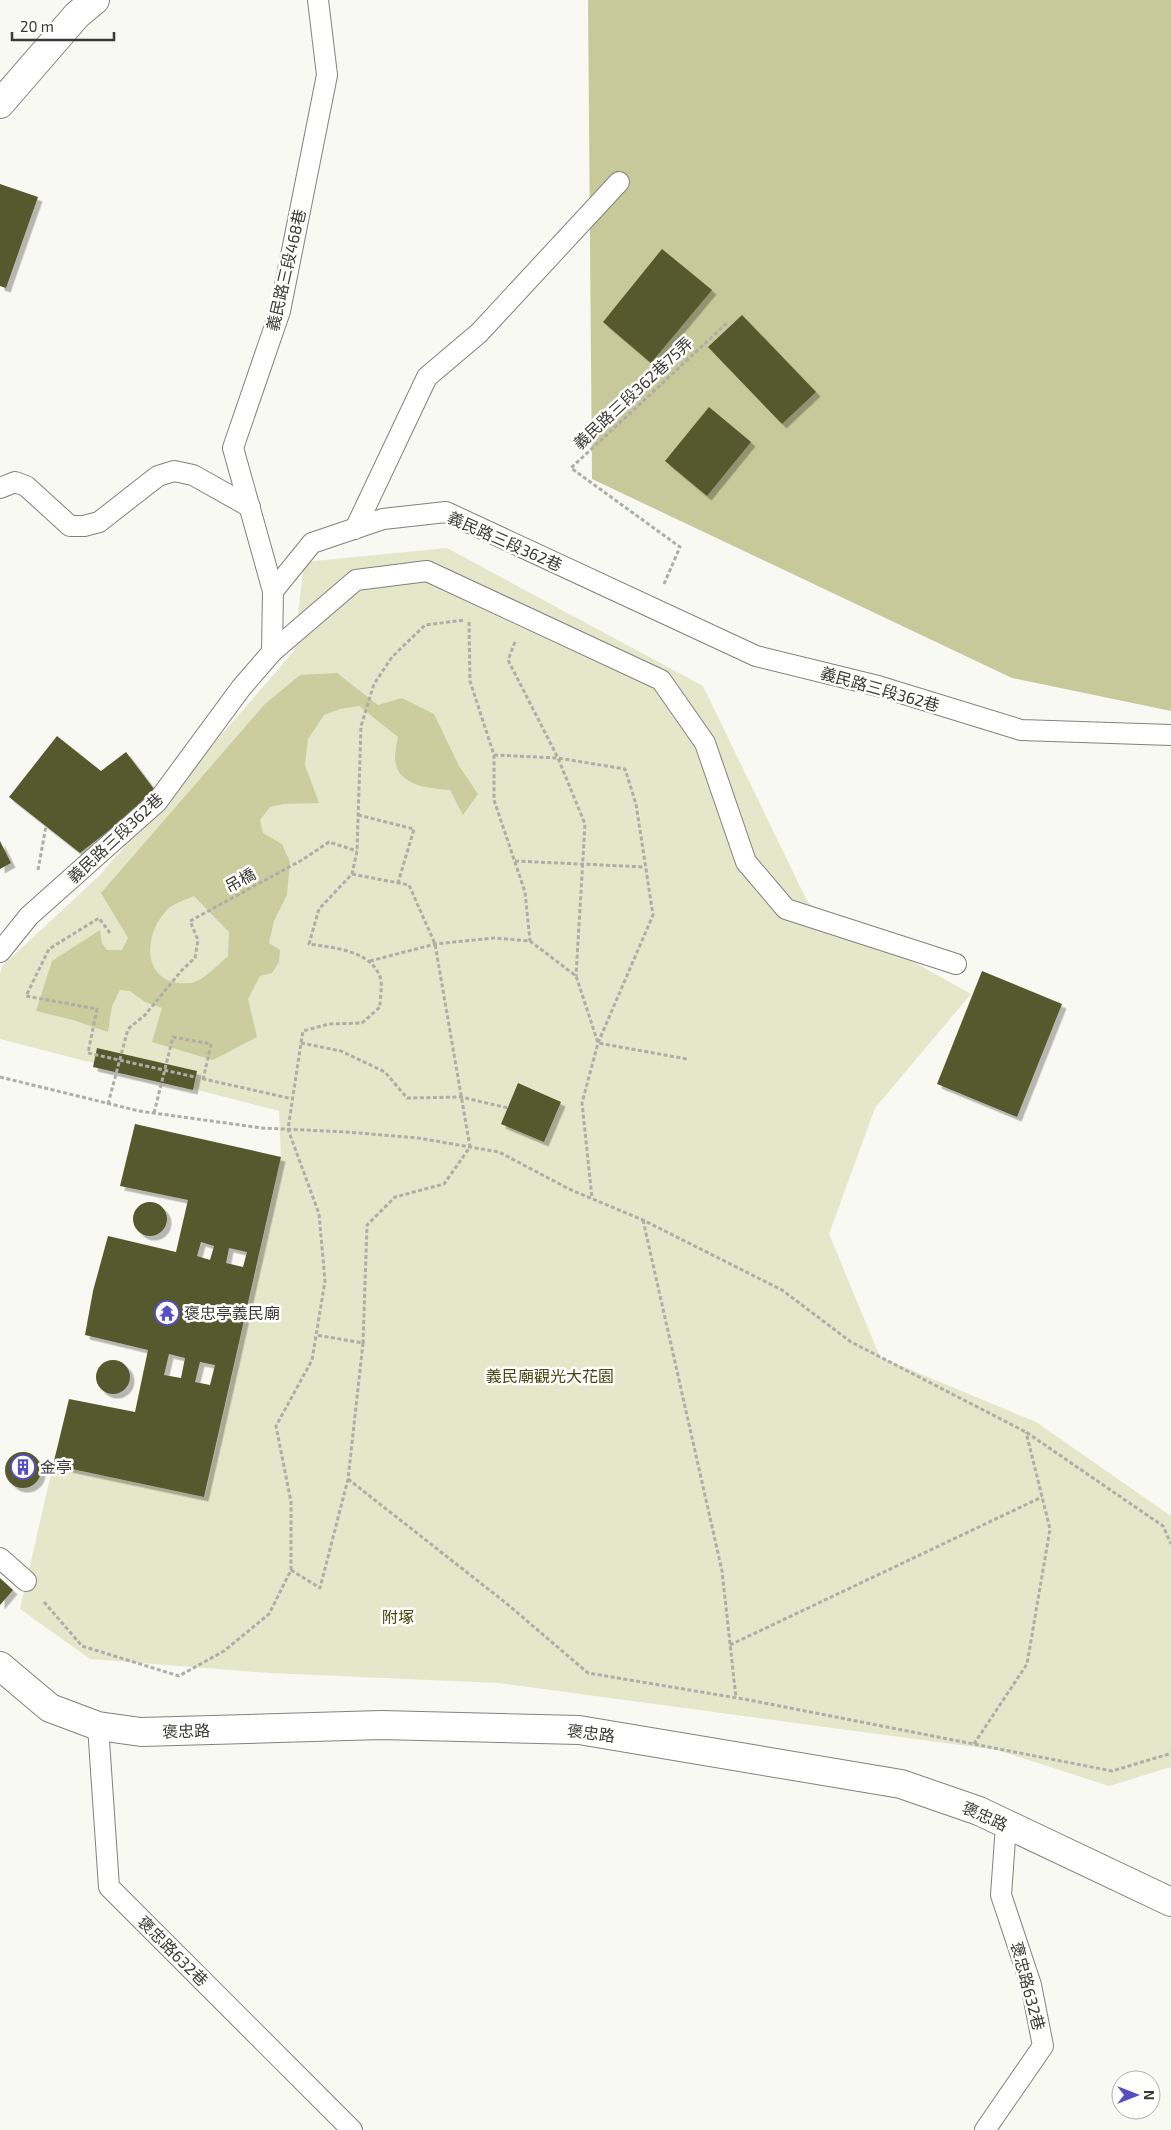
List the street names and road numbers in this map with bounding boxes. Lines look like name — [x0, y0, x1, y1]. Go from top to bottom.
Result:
street label: 義民路三段468巷 — [262, 207, 309, 333]
street label: 義民路三段362巷75弄 — [569, 333, 696, 453]
street label: 義民路三段362巷 — [445, 507, 565, 574]
street label: 義民路三段362巷 — [818, 662, 942, 715]
street label: 義民路三段362巷 — [63, 789, 166, 887]
street label: 吊橋 — [221, 863, 258, 896]
street label: 褒忠路 — [162, 1720, 210, 1741]
street label: 褒忠路 — [566, 1720, 616, 1745]
street label: 褒忠路 — [959, 1797, 1011, 1834]
street label: 褒忠路632巷 — [134, 1912, 212, 1990]
street label: 褒忠路632巷 — [1008, 1939, 1049, 2032]

